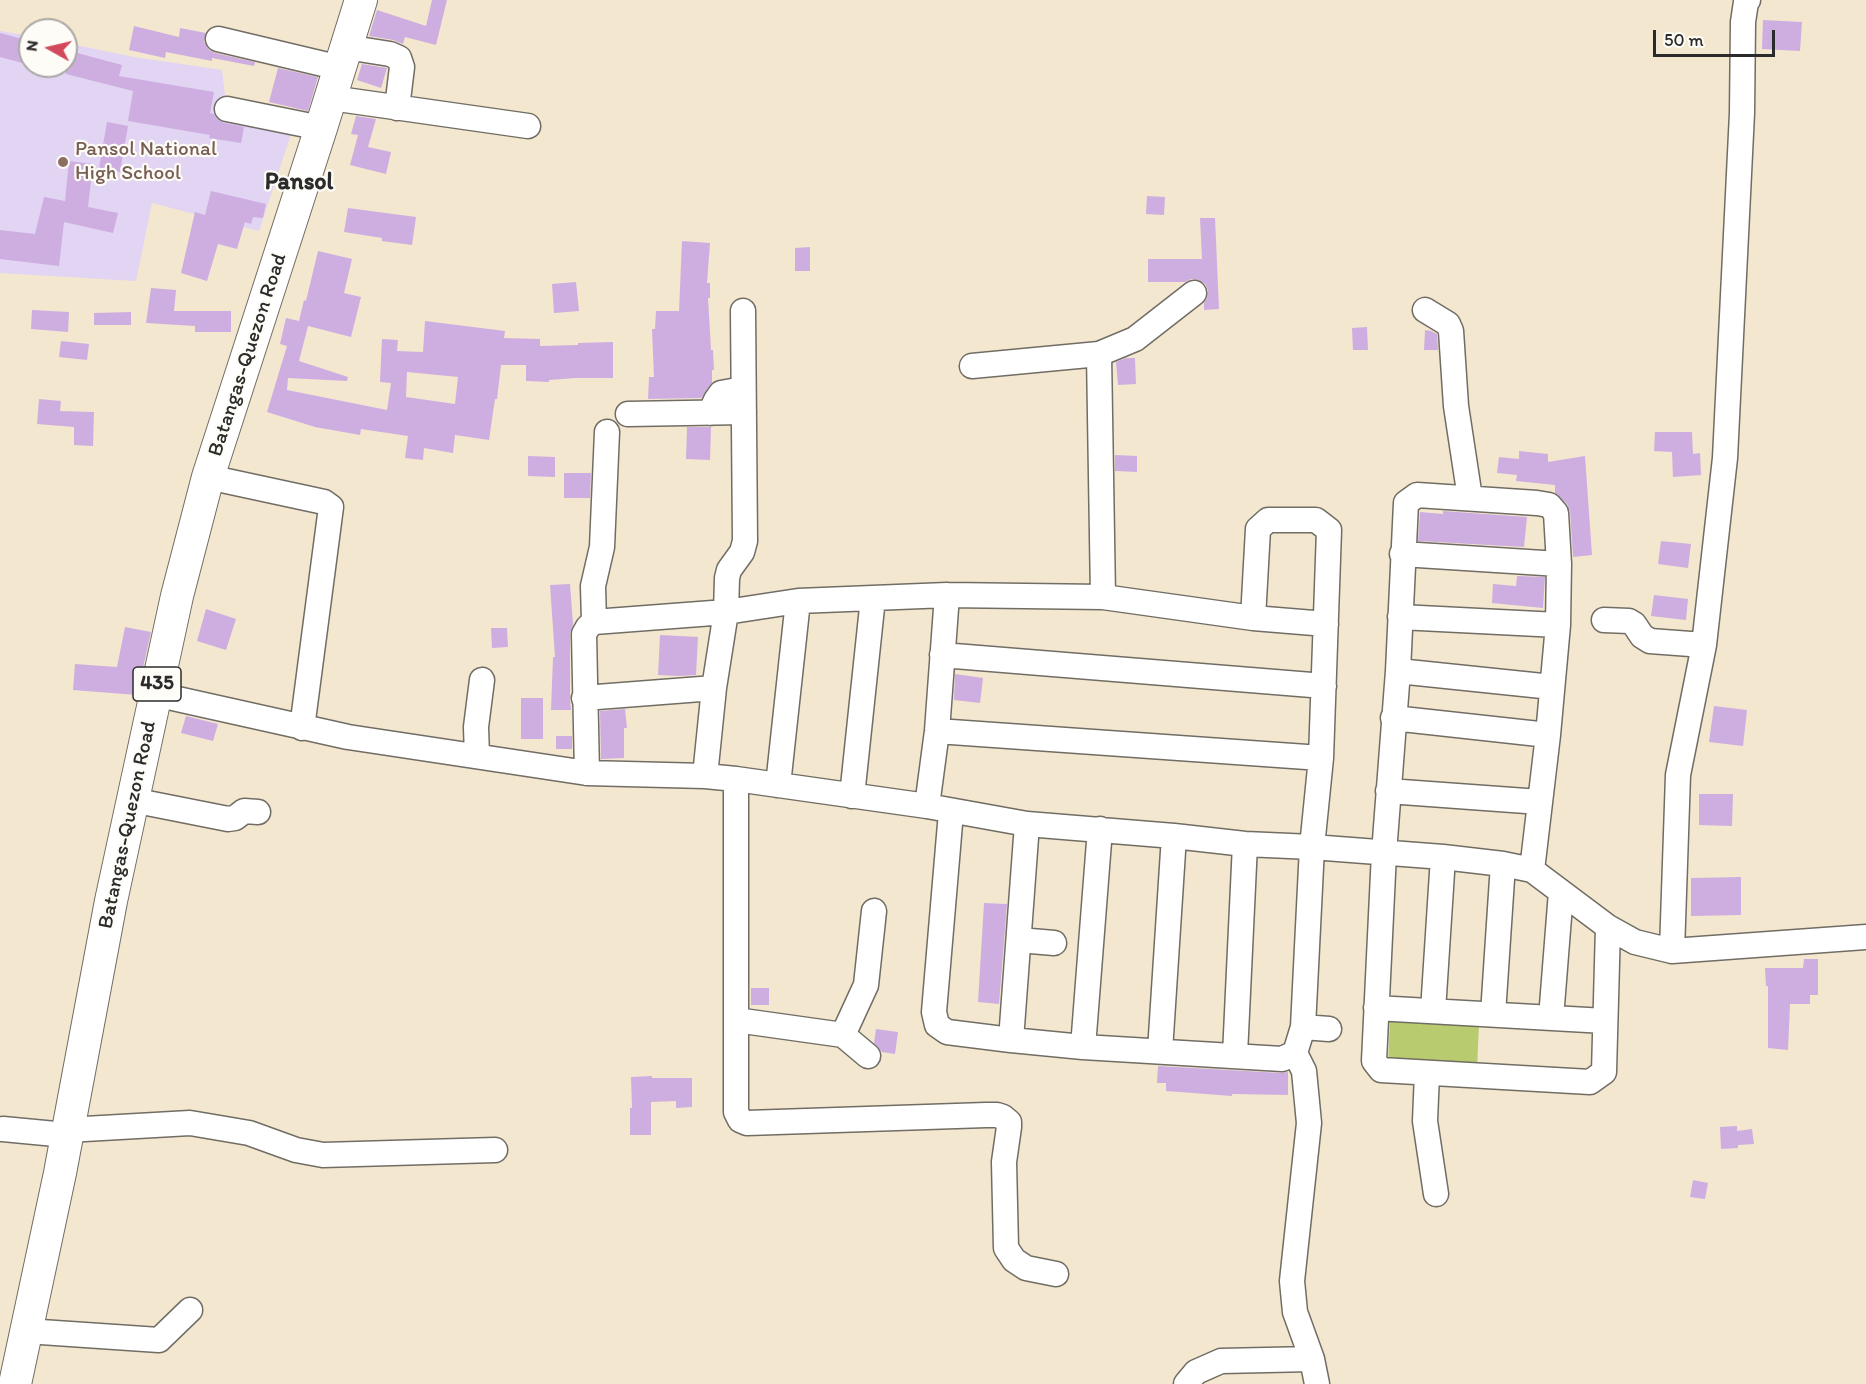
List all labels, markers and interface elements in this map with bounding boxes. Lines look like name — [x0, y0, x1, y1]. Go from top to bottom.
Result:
north arrow — [18, 18, 78, 78]
scale bar — [1656, 18, 1778, 56]
text: 50 m — [1664, 29, 1704, 51]
text: N — [22, 39, 42, 52]
place label: Pansol National High School — [75, 137, 217, 187]
marker: Pansol National High School — [56, 155, 70, 169]
district label: Pansol — [265, 169, 333, 197]
street label: Batangas-Quezon Road — [203, 250, 293, 460]
road number: 435 — [133, 667, 181, 701]
street label: Batangas-Quezon Road — [94, 719, 162, 931]

